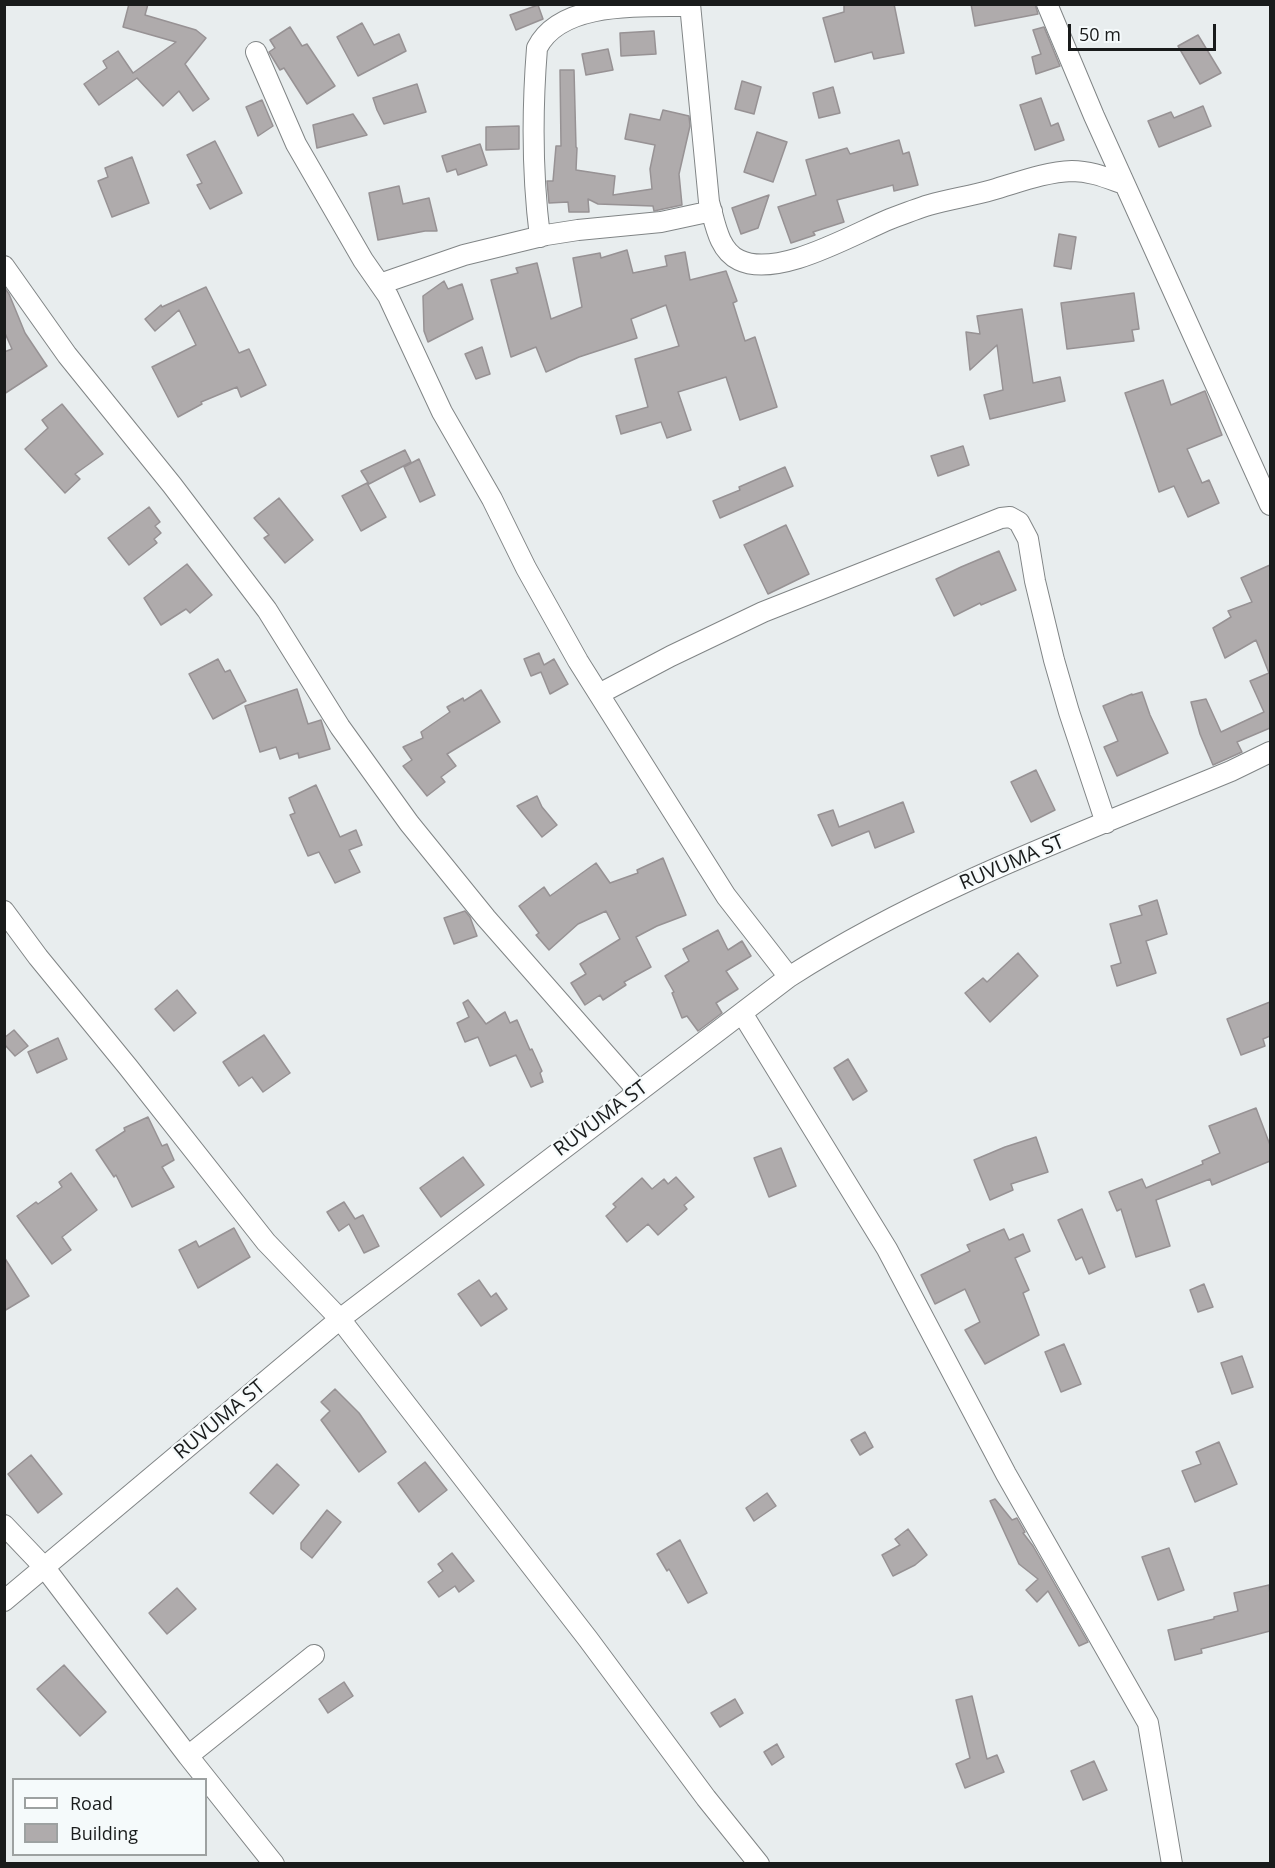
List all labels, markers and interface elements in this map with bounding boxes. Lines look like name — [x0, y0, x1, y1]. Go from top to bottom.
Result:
scale bar — [1071, 12, 1220, 50]
text: 50 m — [1079, 22, 1121, 46]
street label: RUVUMA ST — [956, 830, 1068, 896]
street label: RUVUMA ST — [549, 1076, 653, 1162]
street label: RUVUMA ST — [170, 1375, 270, 1465]
legend — [12, 1778, 207, 1856]
text: Road — [70, 1791, 113, 1815]
text: Building — [70, 1821, 138, 1845]

